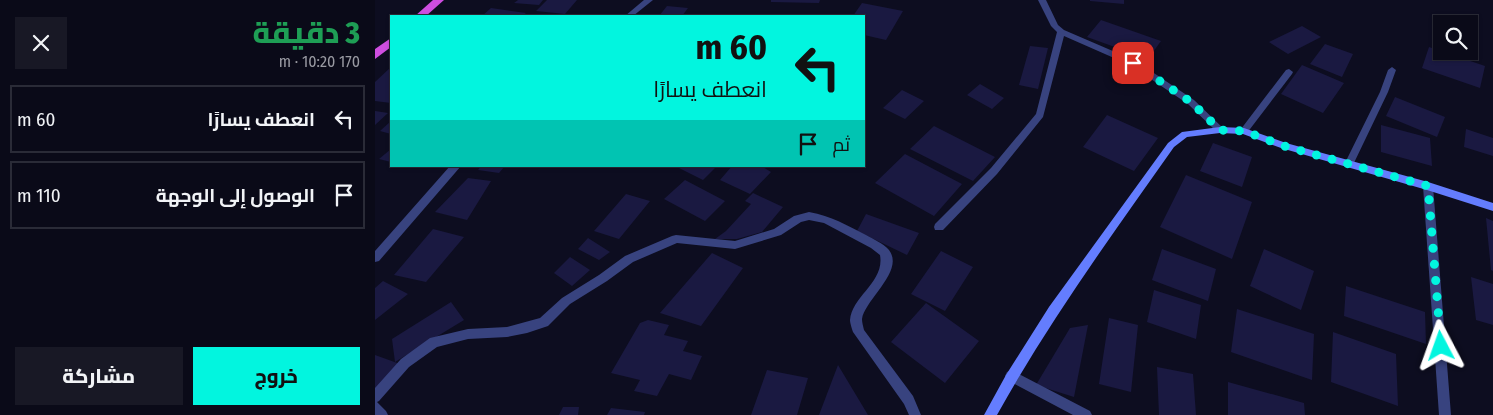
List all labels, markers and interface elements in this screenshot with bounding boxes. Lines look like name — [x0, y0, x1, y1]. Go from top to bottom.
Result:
text: 3 دقيقة — [252, 15, 360, 51]
map controls — [1433, 15, 1478, 60]
button: search — [1433, 15, 1478, 60]
button: close — [15, 17, 67, 69]
text: 60 m — [696, 26, 767, 68]
icon: left — [785, 35, 850, 100]
pin — [1112, 42, 1154, 84]
icon: arrive — [1119, 49, 1147, 77]
text: 170 m · 10:20 — [279, 52, 360, 71]
text: انعطف يسارًا — [653, 76, 767, 103]
icon: left — [330, 105, 358, 133]
text: 60 m — [17, 108, 55, 131]
text: انعطف يسارًا — [207, 108, 315, 131]
icon: arrive — [794, 130, 822, 158]
text: ثم — [832, 133, 850, 156]
icon: arrive — [330, 181, 358, 209]
text: 110 m — [17, 184, 61, 207]
text: الوصول إلى الوجهة — [156, 184, 315, 207]
position arrow — [1414, 319, 1466, 371]
button: مشاركة — [15, 347, 183, 405]
button: خروج — [193, 347, 360, 405]

